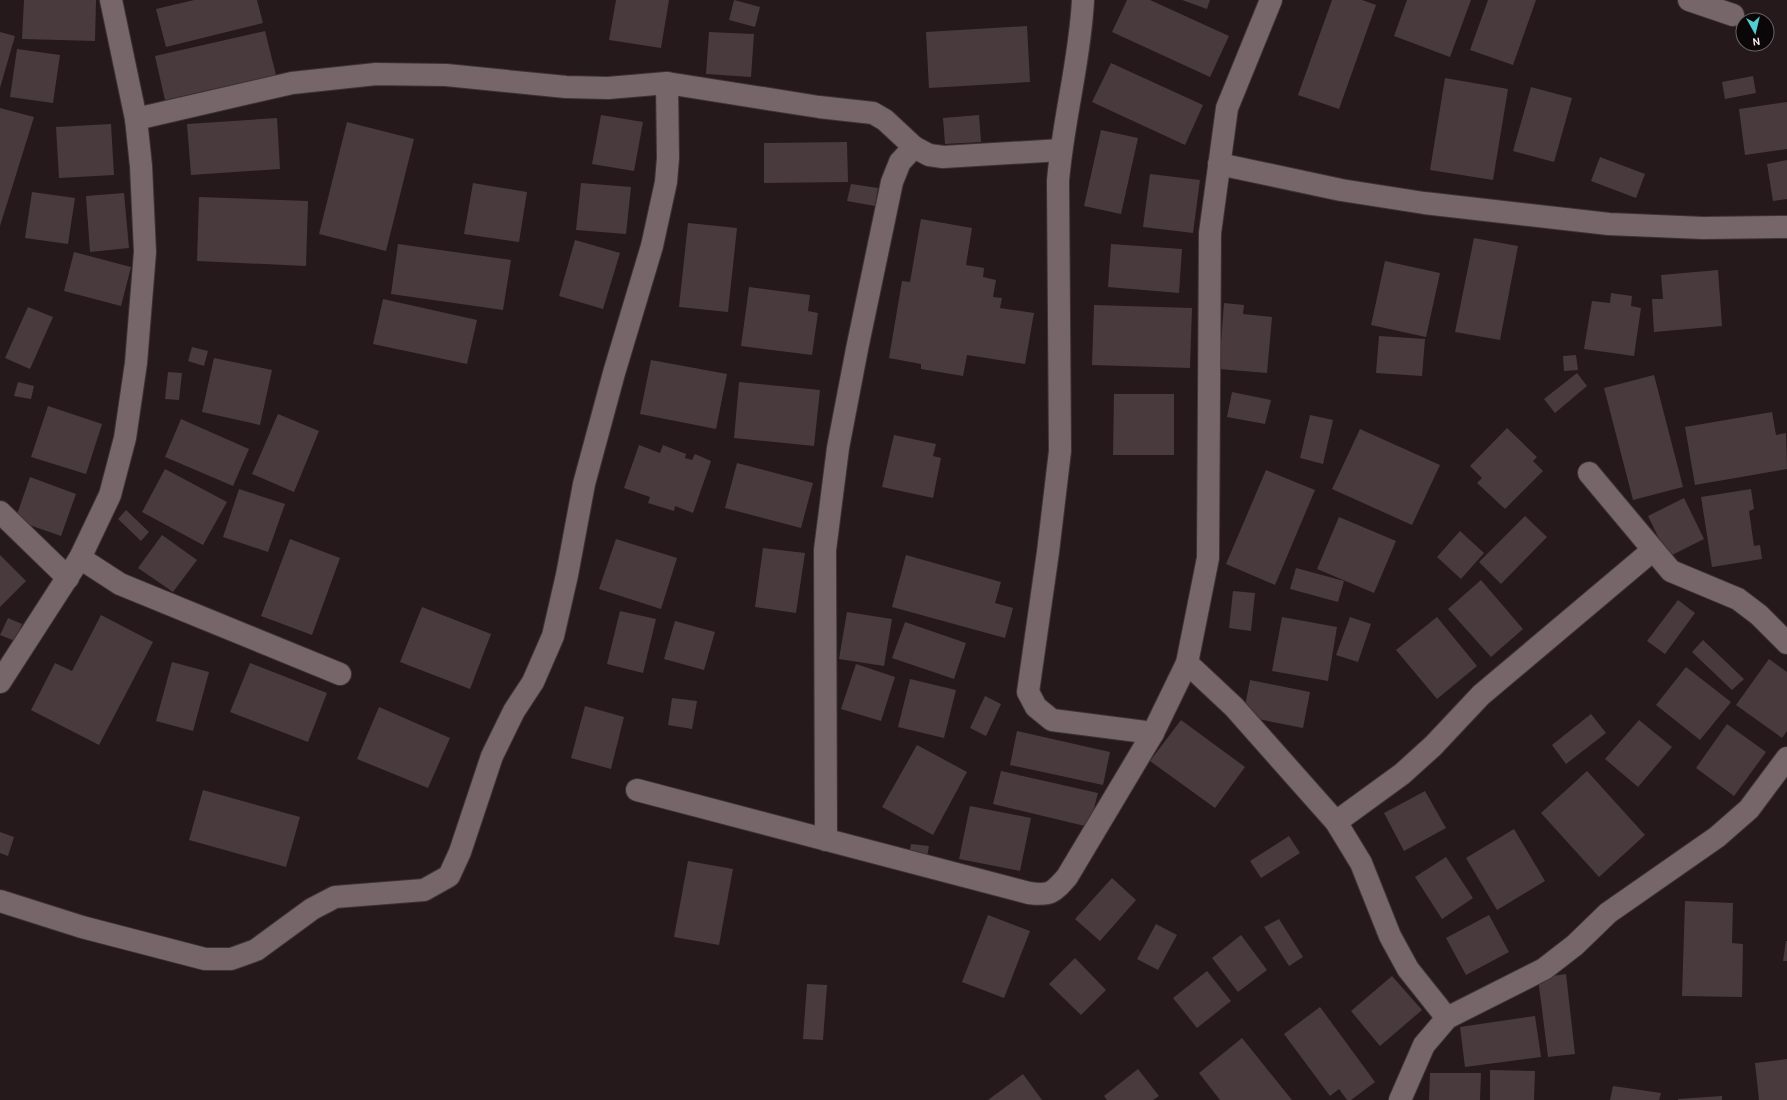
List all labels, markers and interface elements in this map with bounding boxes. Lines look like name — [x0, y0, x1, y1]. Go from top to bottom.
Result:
north arrow — [1735, 12, 1775, 52]
text: N — [1752, 34, 1761, 48]

